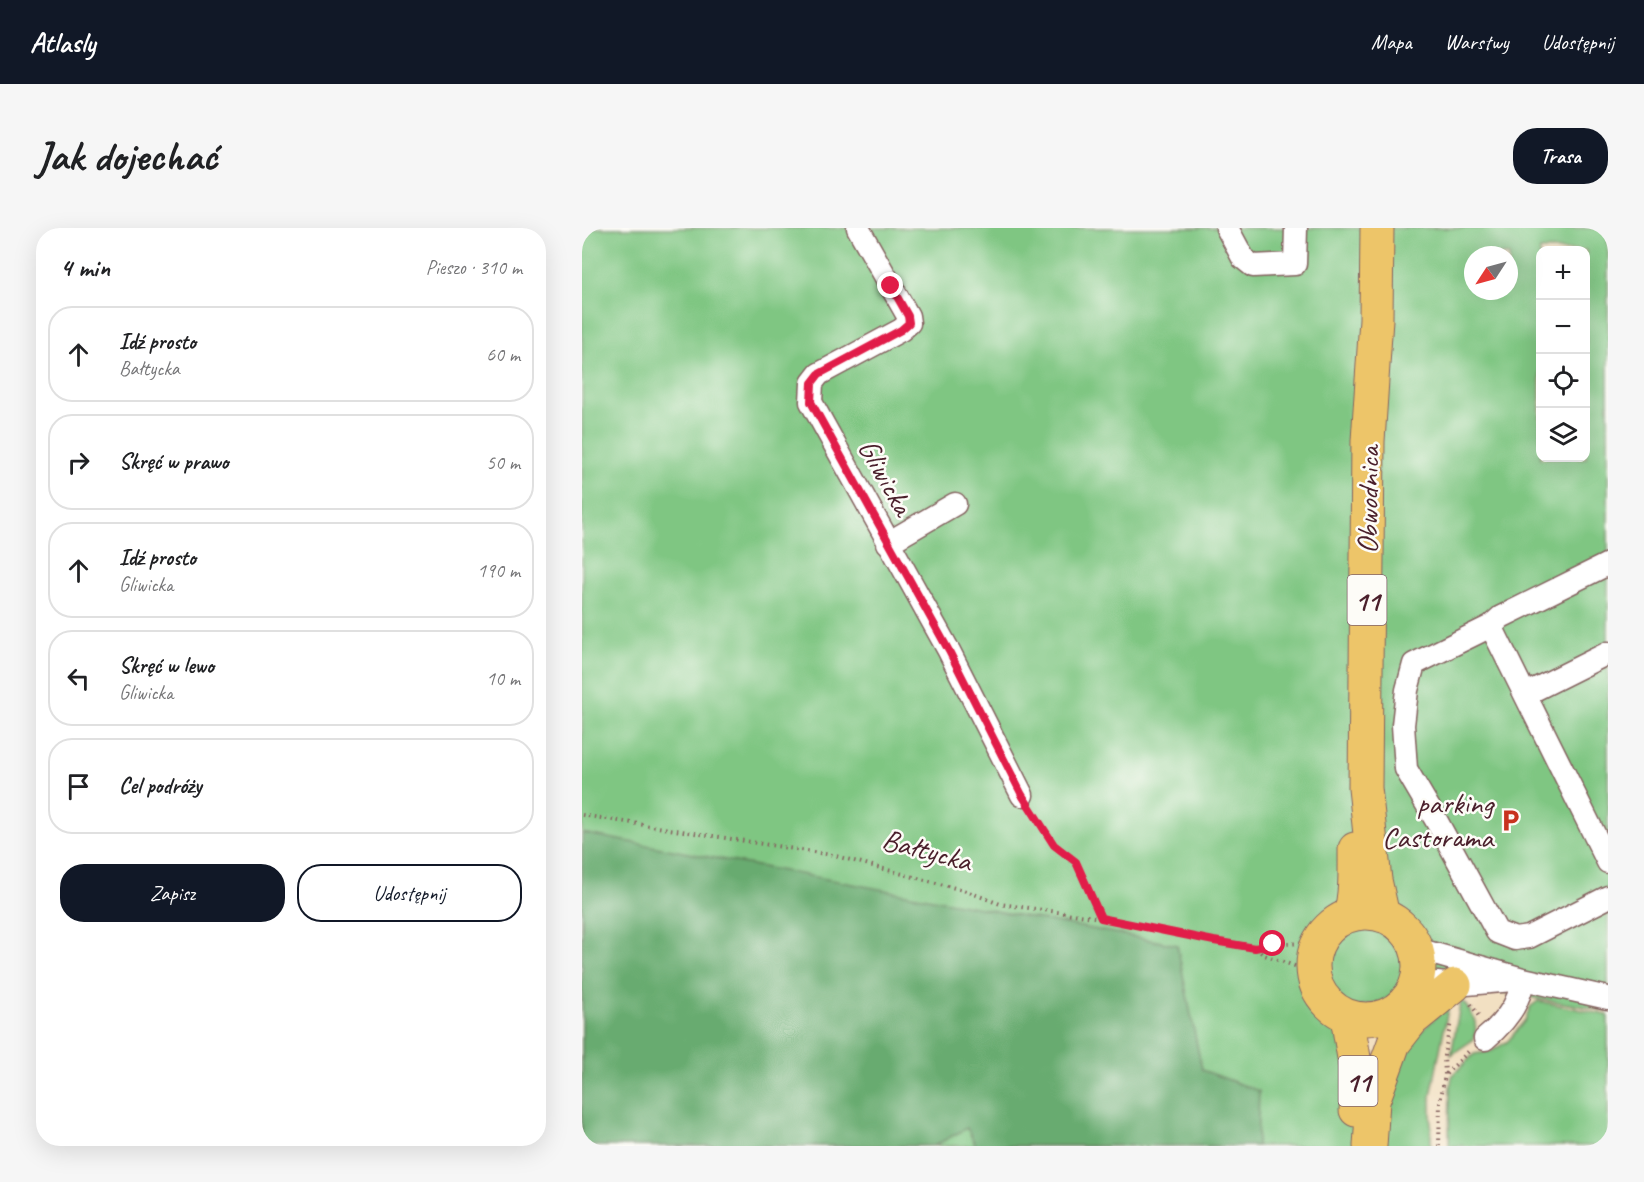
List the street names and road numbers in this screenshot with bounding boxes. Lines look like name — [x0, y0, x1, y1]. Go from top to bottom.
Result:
street label: Gliwicka — [850, 432, 924, 524]
street label: Obwodnica — [1348, 443, 1388, 554]
road number: 11 — [1348, 575, 1386, 625]
street label: Bałtycka — [878, 820, 978, 881]
road number: 11 — [1338, 1056, 1378, 1106]

